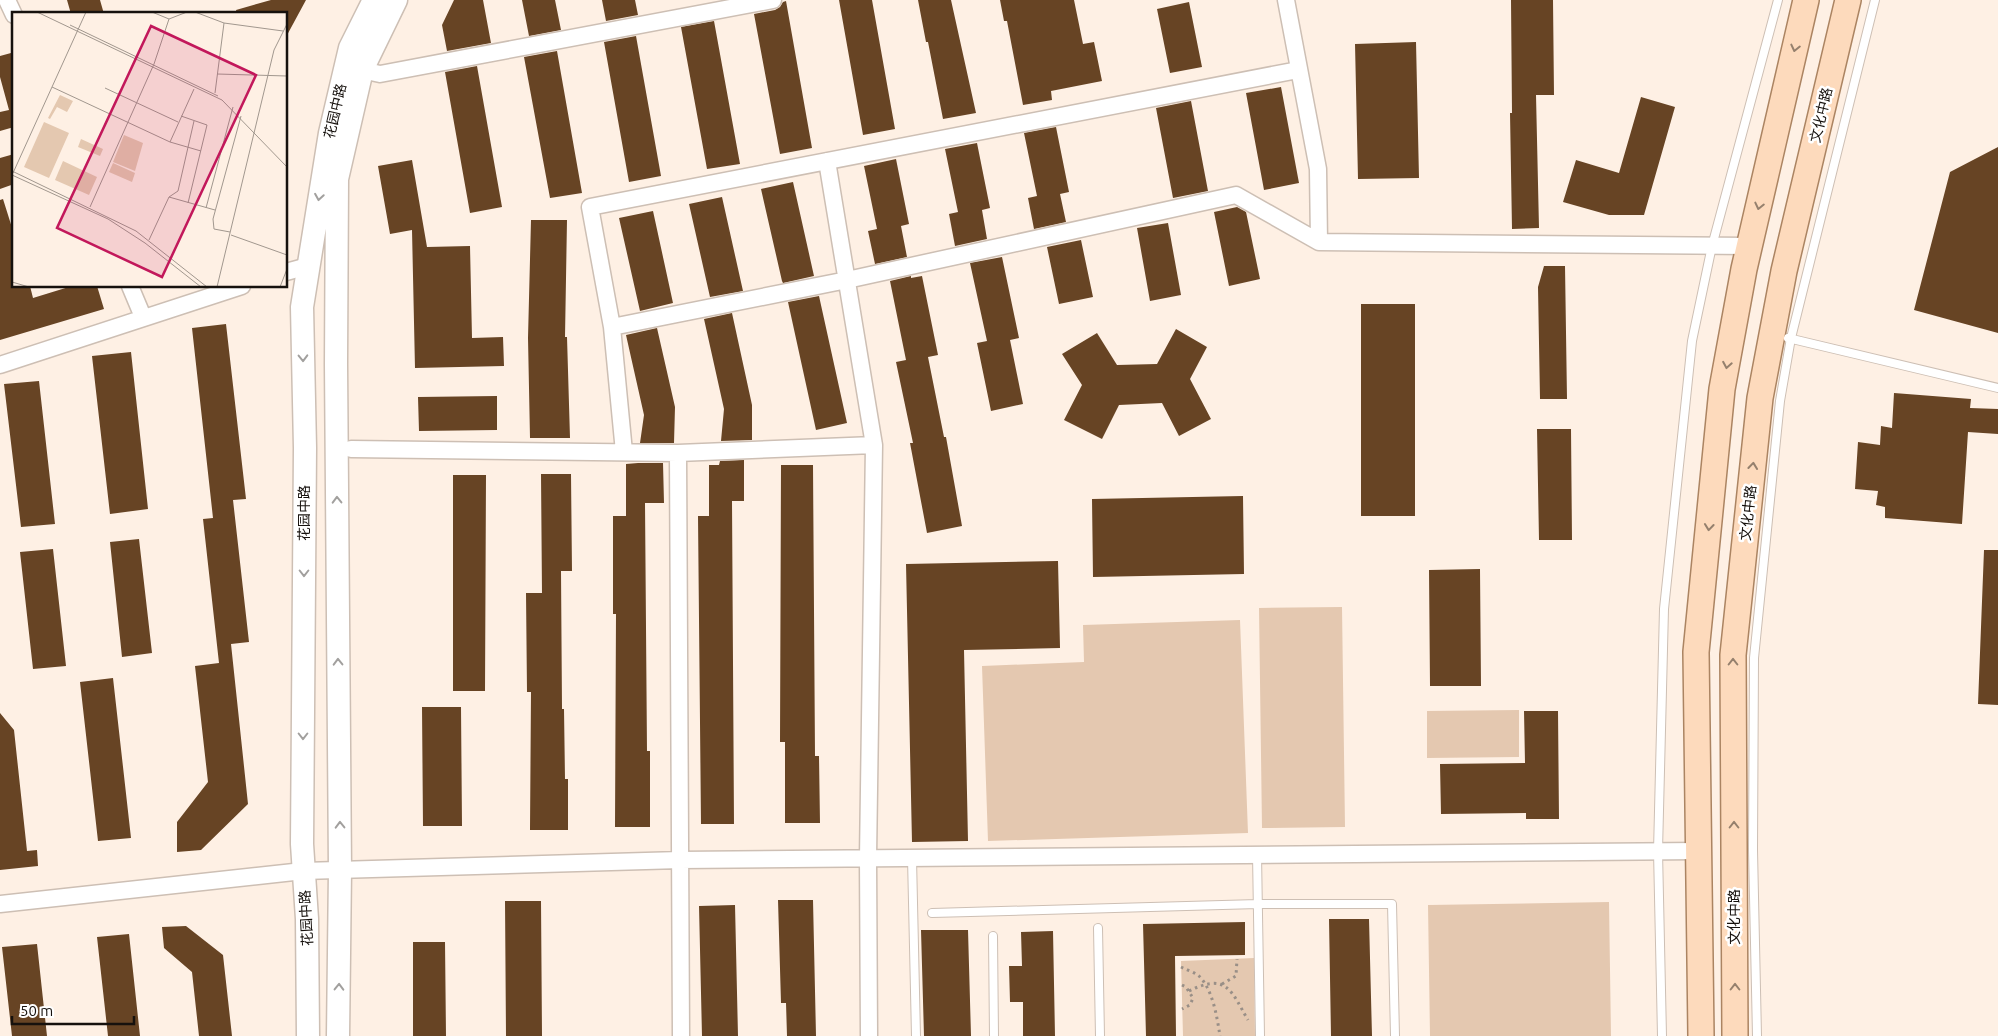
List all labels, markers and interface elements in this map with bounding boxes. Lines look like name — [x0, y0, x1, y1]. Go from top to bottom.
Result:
inset map — [12, 12, 288, 288]
one-way arrow — [1790, 43, 1801, 52]
street label: 花园中路 — [321, 82, 349, 140]
street label: 文化中路 — [1807, 86, 1835, 144]
one-way arrow — [315, 193, 325, 202]
one-way arrow — [1754, 201, 1765, 210]
one-way arrow — [298, 355, 308, 363]
one-way arrow — [1722, 361, 1732, 370]
one-way arrow — [1747, 462, 1758, 470]
street label: 文化中路 — [1737, 484, 1759, 542]
street label: 花园中路 — [296, 485, 312, 541]
one-way arrow — [332, 496, 342, 504]
one-way arrow — [1704, 523, 1715, 531]
one-way arrow — [299, 570, 309, 578]
one-way arrow — [333, 658, 343, 666]
one-way arrow — [1728, 658, 1738, 666]
one-way arrow — [297, 732, 308, 740]
one-way arrow — [335, 821, 345, 828]
one-way arrow — [1728, 821, 1739, 829]
street label: 文化中路 — [1726, 889, 1742, 945]
street label: 花园中路 — [297, 890, 315, 946]
one-way arrow — [334, 983, 344, 991]
one-way arrow — [1729, 983, 1740, 991]
scale bar — [12, 994, 135, 1026]
text: 50 m — [20, 1002, 53, 1019]

